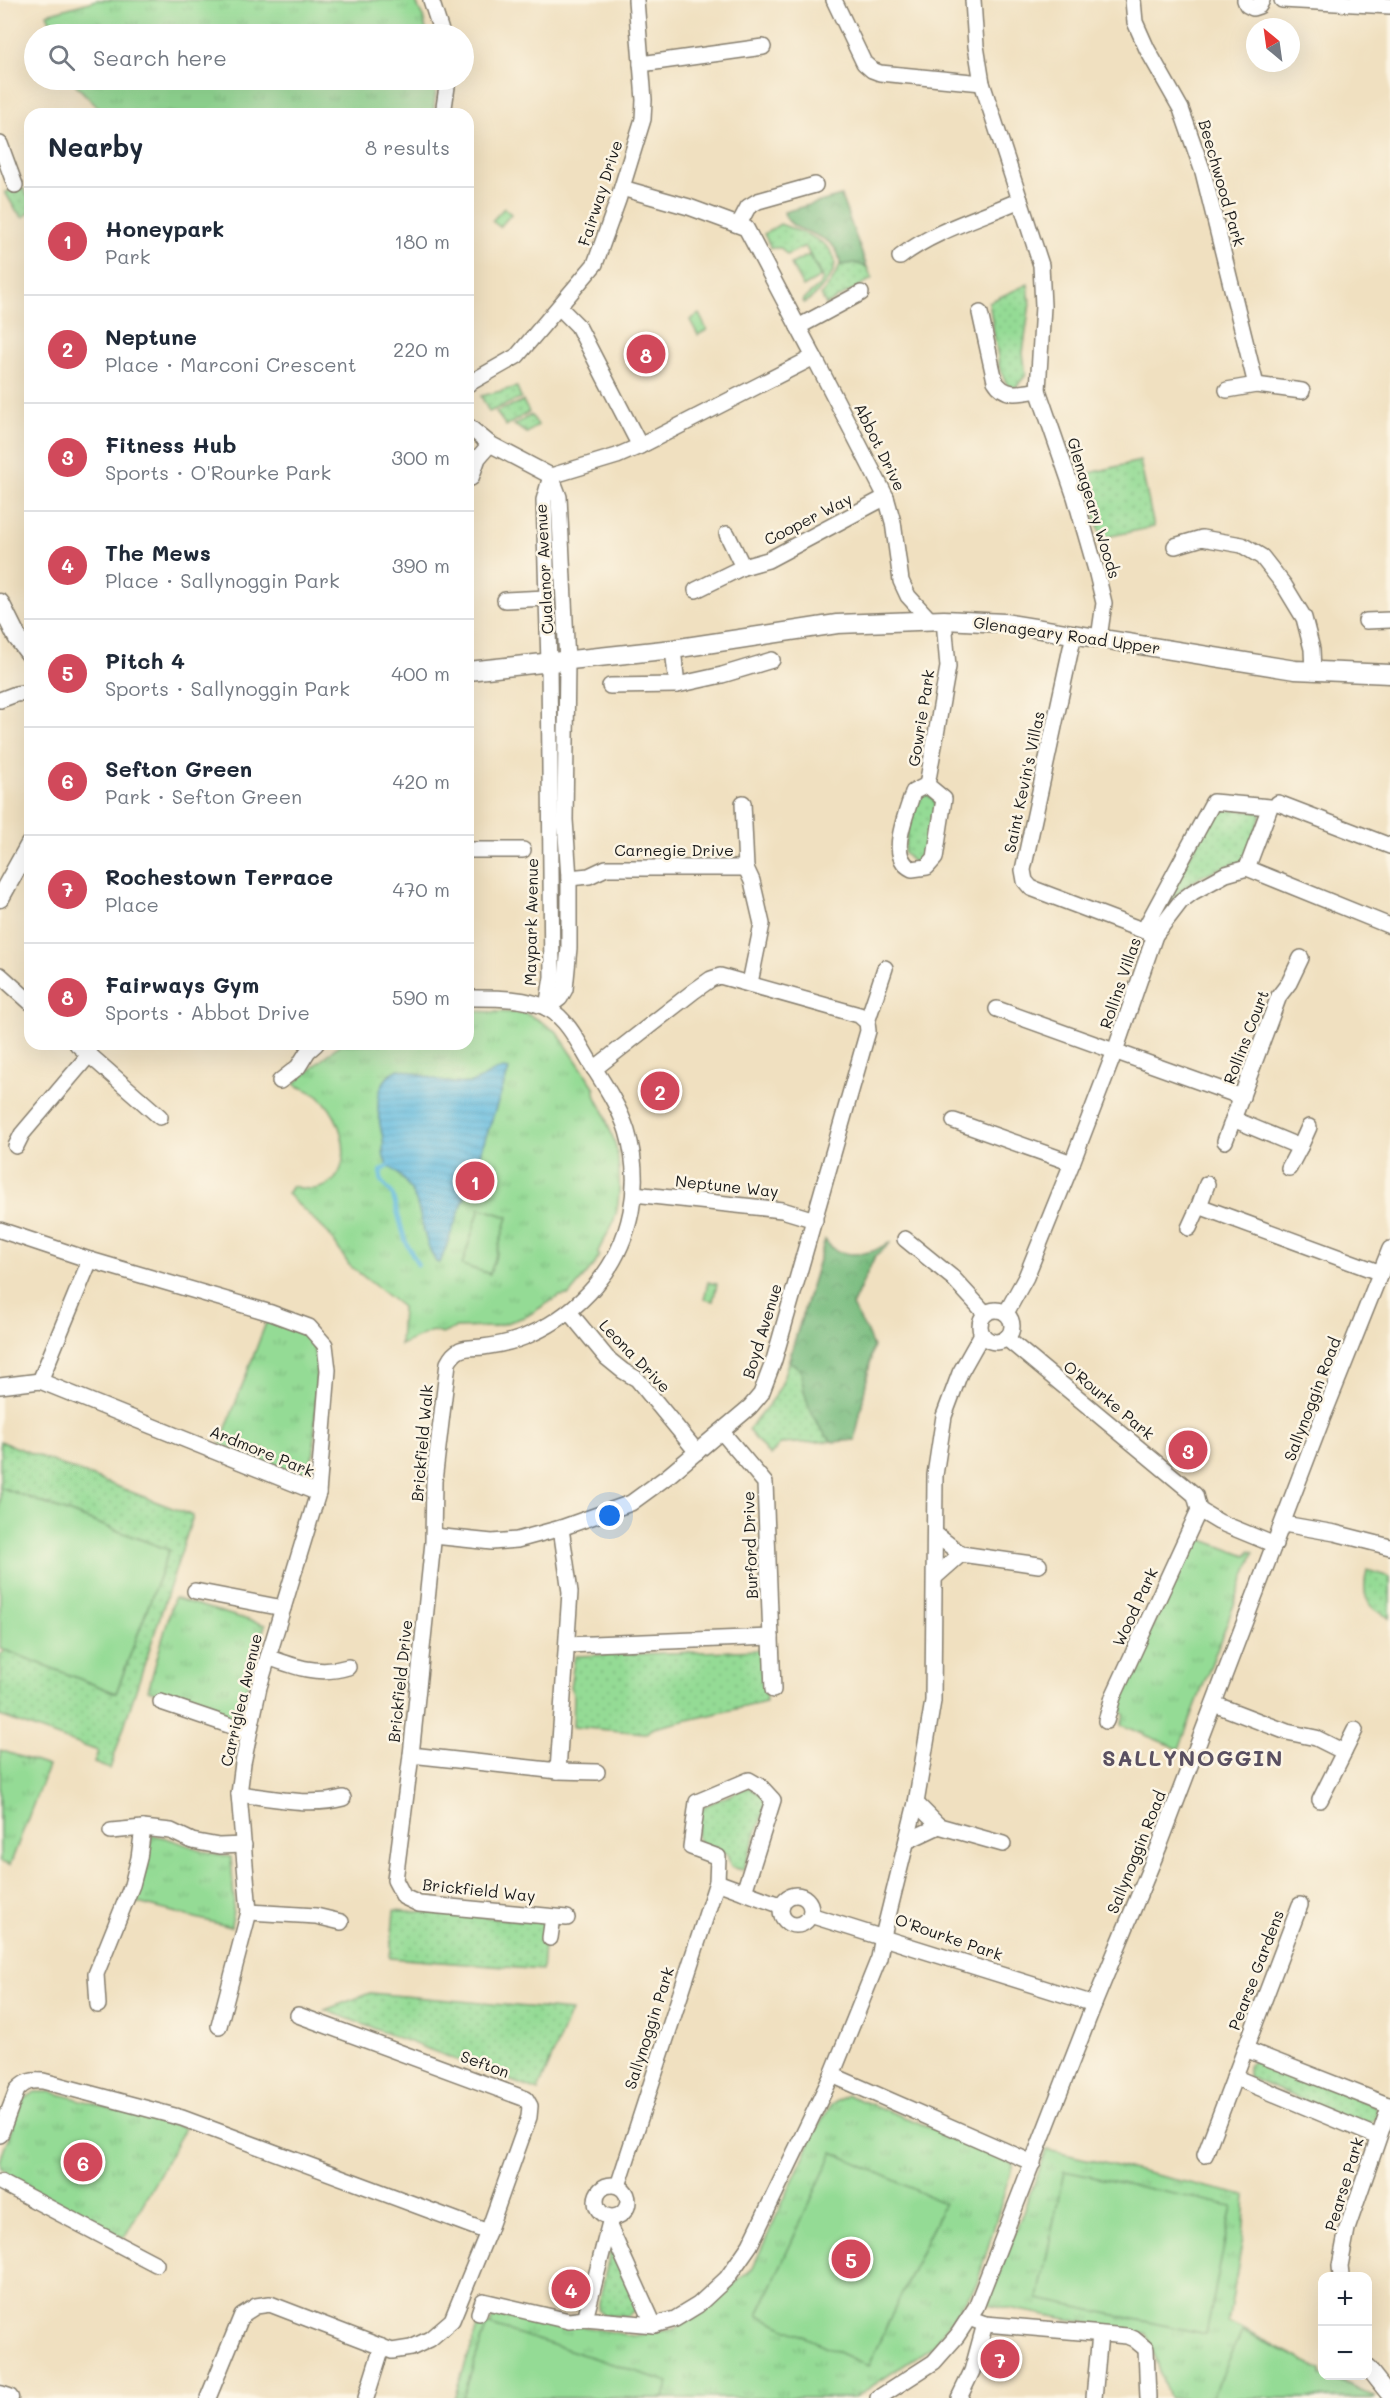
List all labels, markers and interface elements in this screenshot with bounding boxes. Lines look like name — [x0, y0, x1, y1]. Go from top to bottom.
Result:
north arrow — [1246, 18, 1300, 72]
search box — [24, 24, 474, 90]
icon: search — [45, 41, 78, 74]
text: Search here — [93, 43, 227, 72]
street label: Beechwood Park — [1194, 117, 1251, 249]
text: Nearby — [48, 130, 143, 164]
text: 8 results — [365, 134, 450, 160]
street label: Fairway Drive — [573, 137, 627, 248]
text: Honeypark — [105, 214, 224, 243]
text: 1 — [63, 228, 72, 254]
text: 180 m — [394, 228, 450, 254]
text: Park — [105, 243, 150, 269]
text: Neptune — [105, 322, 197, 351]
pin: 8 — [626, 332, 666, 376]
text: 2 — [62, 336, 73, 362]
text: 220 m — [393, 336, 450, 362]
text: Place · Marconi Crescent — [105, 351, 356, 377]
street label: Abbot Drive — [850, 399, 911, 494]
text: Fitness Hub — [105, 430, 236, 459]
street label: Glenageary Woods — [1063, 435, 1126, 581]
text: 3 — [62, 444, 74, 470]
text: 300 m — [391, 444, 450, 470]
text: Sports · O'Rourke Park — [105, 459, 331, 485]
street label: Cooper Way — [760, 487, 855, 550]
street label: Cualanor Avenue — [530, 503, 557, 635]
text: The Mews — [105, 538, 211, 567]
text: 4 — [61, 552, 74, 578]
text: 390 m — [392, 552, 450, 578]
text: Place · Sallynoggin Park — [105, 567, 340, 593]
street label: Glenageary Road Upper — [972, 611, 1162, 658]
text: Pitch 4 — [105, 646, 185, 675]
text: 5 — [62, 660, 73, 686]
text: 400 m — [391, 660, 450, 686]
street label: Gowrie Park — [902, 668, 939, 768]
text: Sports · Sallynoggin Park — [105, 675, 350, 701]
street label: Saint Kevin's Villas — [998, 709, 1049, 855]
text: Sefton Green — [105, 754, 252, 783]
text: 6 — [61, 768, 74, 794]
text: 420 m — [392, 768, 450, 794]
text: Park · Sefton Green — [105, 783, 302, 809]
street label: Carnegie Drive — [614, 839, 734, 860]
street label: Maypark Avenue — [519, 858, 542, 986]
text: Rochestown Terrace — [105, 862, 333, 891]
text: 7 — [62, 876, 73, 902]
text: 470 m — [392, 876, 450, 902]
text: Place — [105, 891, 159, 917]
street label: Rollins Villas — [1094, 934, 1145, 1031]
text: Fairways Gym — [105, 970, 259, 999]
text: 8 — [61, 984, 74, 1010]
text: 590 m — [392, 984, 450, 1010]
street label: Rollins Court — [1218, 987, 1273, 1087]
text: Sports · Abbot Drive — [105, 999, 310, 1025]
pin: 2 — [640, 1068, 680, 1114]
pin: 1 — [456, 1158, 494, 1204]
street label: Neptune Way — [674, 1170, 780, 1201]
street label: Boyd Avenue — [737, 1281, 786, 1381]
street label: Leona Drive — [595, 1315, 676, 1397]
street label: Sallynoggin Road — [1278, 1334, 1345, 1464]
street label: O'Rourke Park — [1059, 1355, 1159, 1444]
street label: Brickfield Walk — [406, 1383, 437, 1502]
street label: Ardmore Park — [207, 1420, 317, 1481]
pin: 3 — [1168, 1428, 1208, 1472]
street label: Burford Drive — [737, 1491, 762, 1599]
your location — [595, 1501, 624, 1530]
street label: Wood Park — [1107, 1564, 1162, 1650]
street label: Brickfield Drive — [383, 1619, 416, 1743]
street label: Carriglea Avenue — [215, 1631, 266, 1769]
district label: SALLYNOGGIN — [1102, 1743, 1284, 1772]
street label: Sallynoggin Road — [1101, 1787, 1170, 1916]
street label: Brickfield Way — [422, 1873, 537, 1906]
street label: Pearse Gardens — [1223, 1907, 1288, 2033]
street label: O'Rourke Park — [893, 1908, 1006, 1965]
street label: Sallynoggin Park — [619, 1964, 678, 2092]
street label: Sefton — [458, 2045, 513, 2082]
street label: Pearse Park — [1319, 2135, 1368, 2233]
pin: 6 — [64, 2140, 103, 2184]
pin: 5 — [832, 2236, 870, 2282]
pin: 4 — [552, 2266, 590, 2312]
map controls — [1318, 2272, 1372, 2380]
button: + — [1318, 2272, 1372, 2326]
button: − — [1318, 2326, 1372, 2380]
pin: 7 — [980, 2336, 1020, 2382]

